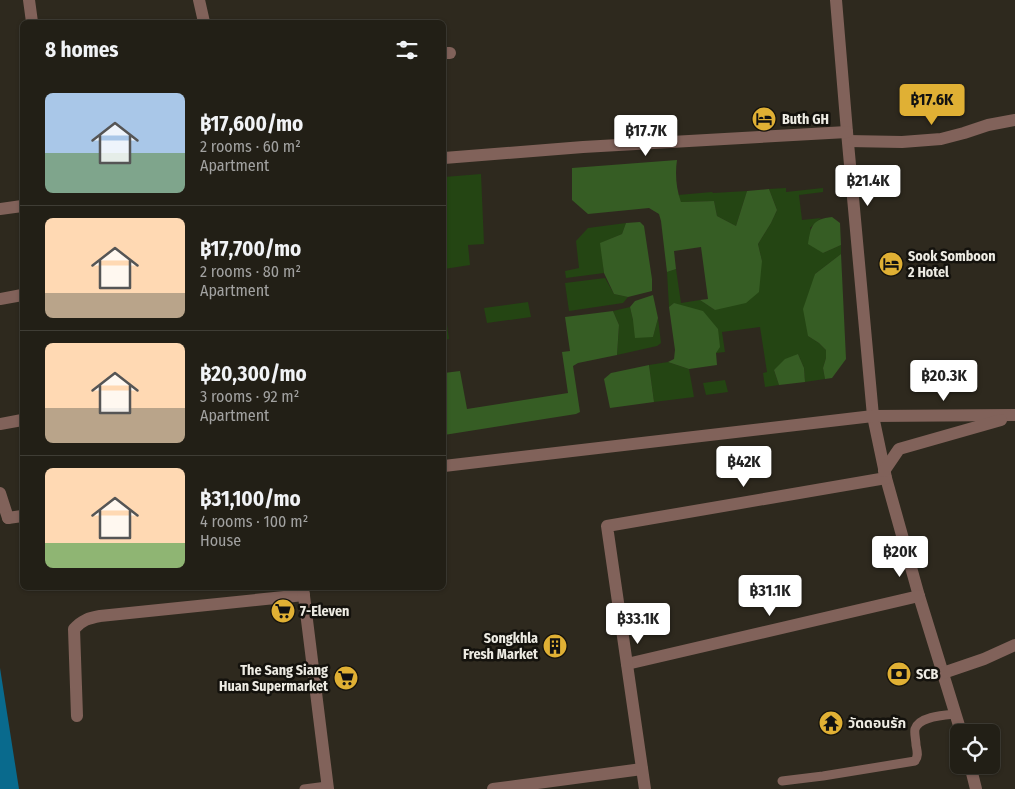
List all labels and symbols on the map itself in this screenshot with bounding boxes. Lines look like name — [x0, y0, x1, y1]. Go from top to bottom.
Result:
pin: ฿17.6K — [891, 84, 973, 126]
hotel icon: Buth GH — [751, 106, 777, 132]
place label: Buth GH — [782, 111, 829, 128]
pin: ฿17.7K — [605, 114, 687, 157]
pin: ฿21.4K — [827, 164, 909, 207]
place label: Sook Somboon 2 Hotel — [907, 248, 996, 281]
hotel icon: Sook Somboon 2 Hotel — [878, 251, 904, 277]
pin: ฿20.3K — [903, 360, 985, 402]
pin: ฿42K — [714, 446, 774, 488]
pin: ฿20K — [870, 536, 930, 578]
pin: ฿31.1K — [729, 574, 811, 617]
supermarket icon: 7-Eleven — [270, 598, 296, 624]
pin: ฿33.1K — [597, 602, 679, 645]
place label: 7-Eleven — [300, 603, 349, 620]
place label: Songkhla Fresh Market — [463, 630, 539, 663]
building icon: Songkhla Fresh Market — [542, 633, 568, 659]
bank icon: SCB — [886, 661, 912, 687]
place label: The Sang Siang Huan Supermarket — [219, 662, 329, 695]
supermarket icon: The Sang Siang Huan Supermarket — [333, 665, 359, 691]
place label: SCB — [916, 666, 939, 683]
temple icon: วัดดอนรัก — [818, 710, 844, 736]
place label: วัดดอนรัก — [848, 715, 906, 732]

